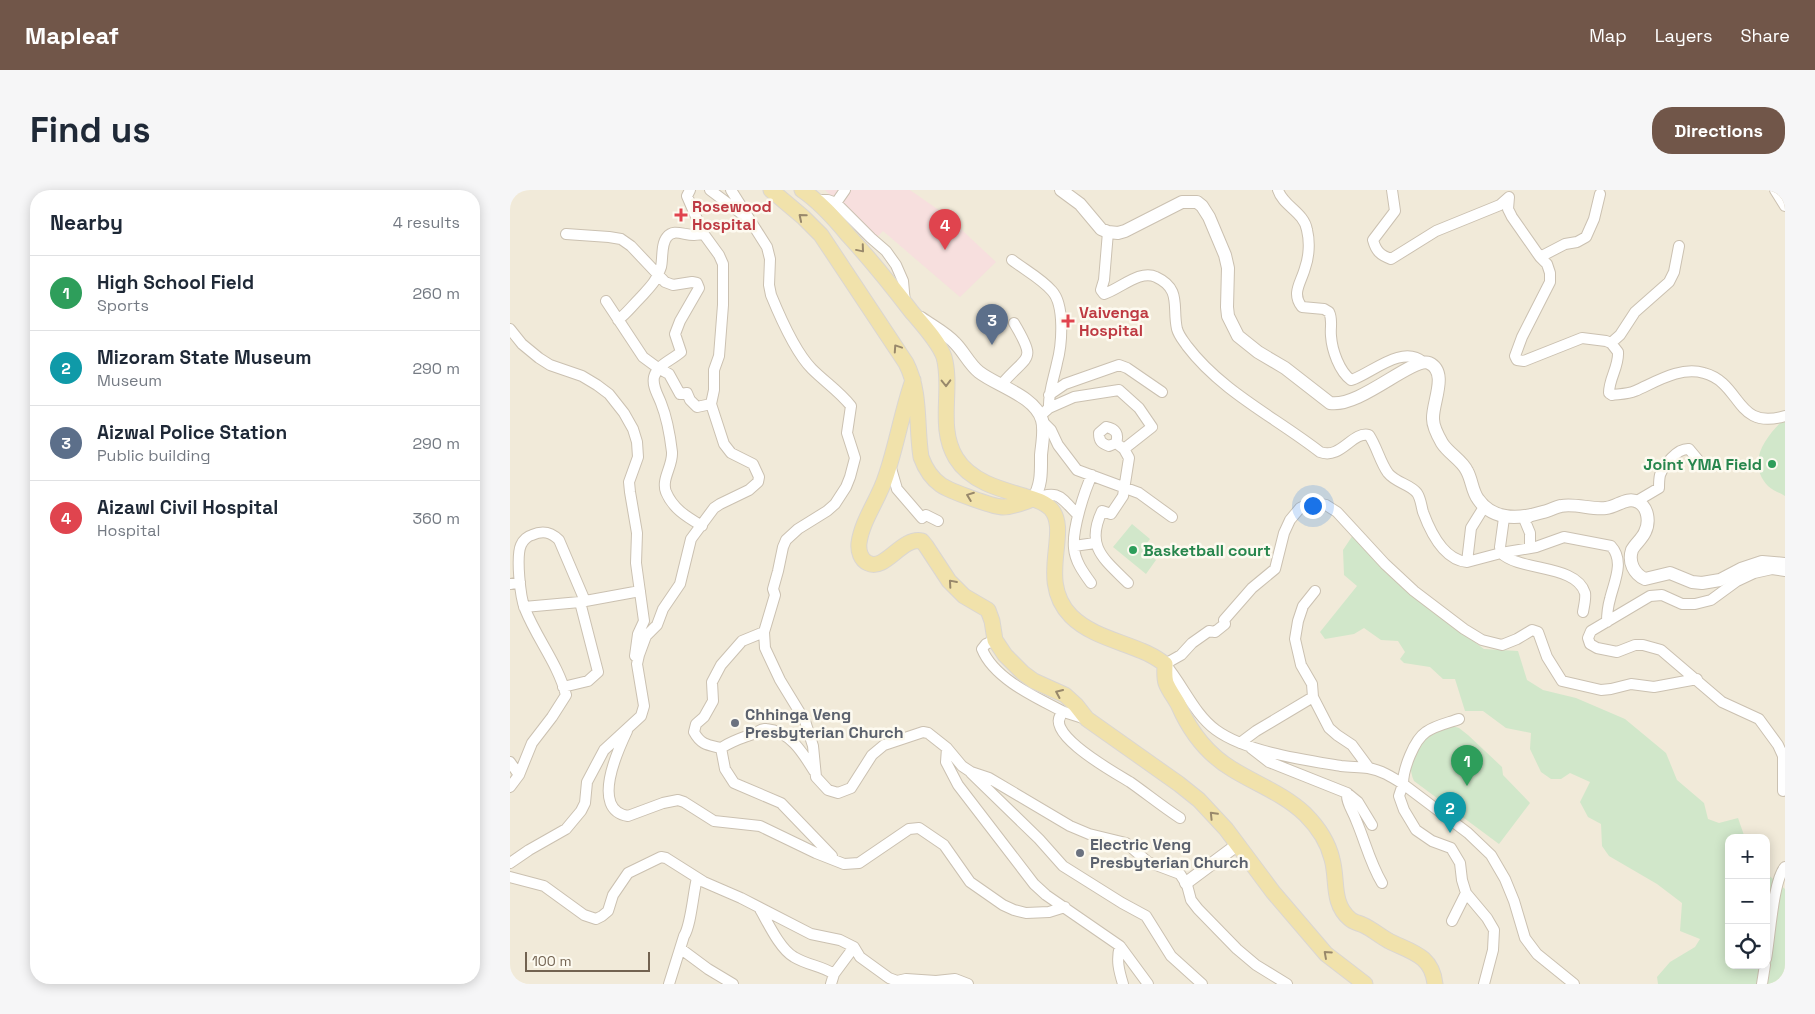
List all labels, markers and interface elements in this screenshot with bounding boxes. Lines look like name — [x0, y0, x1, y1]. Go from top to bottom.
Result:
text: Mapleaf — [25, 20, 119, 51]
text: Map — [1589, 24, 1627, 47]
text: Layers — [1655, 24, 1712, 47]
text: Share — [1740, 24, 1790, 47]
button: Directions — [1652, 107, 1785, 154]
text: Find us — [30, 108, 151, 152]
place label: Rosewood Hospital — [692, 196, 772, 235]
marker: Rosewood Hospital — [674, 208, 688, 222]
text: Nearby — [50, 209, 123, 236]
pin: 4 — [929, 209, 961, 250]
text: 4 results — [393, 212, 460, 233]
one-way arrow — [799, 214, 808, 222]
one-way arrow — [855, 243, 864, 252]
text: High School Field — [97, 270, 254, 295]
text: 1 — [62, 283, 70, 304]
text: 260 m — [412, 283, 460, 304]
text: Sports — [97, 295, 149, 316]
place label: Vaivenga Hospital — [1079, 302, 1149, 341]
pin: 3 — [976, 304, 1008, 345]
marker: Vaivenga Hospital — [1061, 314, 1075, 328]
one-way arrow — [894, 344, 903, 354]
text: Mizoram State Museum — [97, 345, 311, 370]
text: 2 — [61, 358, 71, 379]
text: 290 m — [412, 358, 460, 379]
text: Museum — [97, 370, 162, 391]
one-way arrow — [941, 380, 951, 387]
text: Aizwal Police Station — [97, 420, 287, 445]
text: 3 — [61, 433, 71, 454]
text: 290 m — [412, 433, 460, 454]
text: Public building — [97, 445, 210, 466]
place label: Joint YMA Field — [1643, 454, 1762, 475]
marker: Joint YMA Field — [1766, 458, 1778, 470]
one-way arrow — [966, 492, 975, 502]
your location — [1300, 493, 1326, 519]
text: Aizawl Civil Hospital — [97, 495, 278, 520]
text: 4 — [61, 508, 71, 529]
text: 360 m — [412, 508, 460, 529]
text: Hospital — [97, 520, 160, 541]
place label: Basketball court — [1143, 540, 1271, 561]
marker: Basketball court — [1127, 544, 1139, 556]
one-way arrow — [948, 580, 957, 589]
one-way arrow — [1056, 689, 1064, 699]
place label: Chhinga Veng Presbyterian Church — [745, 704, 904, 743]
marker: Chhinga Veng Presbyterian Church — [729, 717, 741, 729]
pin: 1 — [1451, 745, 1483, 786]
pin: 2 — [1434, 792, 1466, 833]
one-way arrow — [1210, 812, 1219, 821]
place label: Electric Veng Presbyterian Church — [1090, 834, 1249, 873]
map controls — [1725, 834, 1770, 969]
button: + — [1725, 834, 1770, 879]
marker: Electric Veng Presbyterian Church — [1074, 847, 1086, 859]
button: − — [1725, 879, 1770, 924]
button: locate — [1725, 924, 1770, 969]
scale bar — [525, 949, 650, 972]
one-way arrow — [1324, 951, 1333, 960]
text: 100 m — [532, 952, 571, 970]

